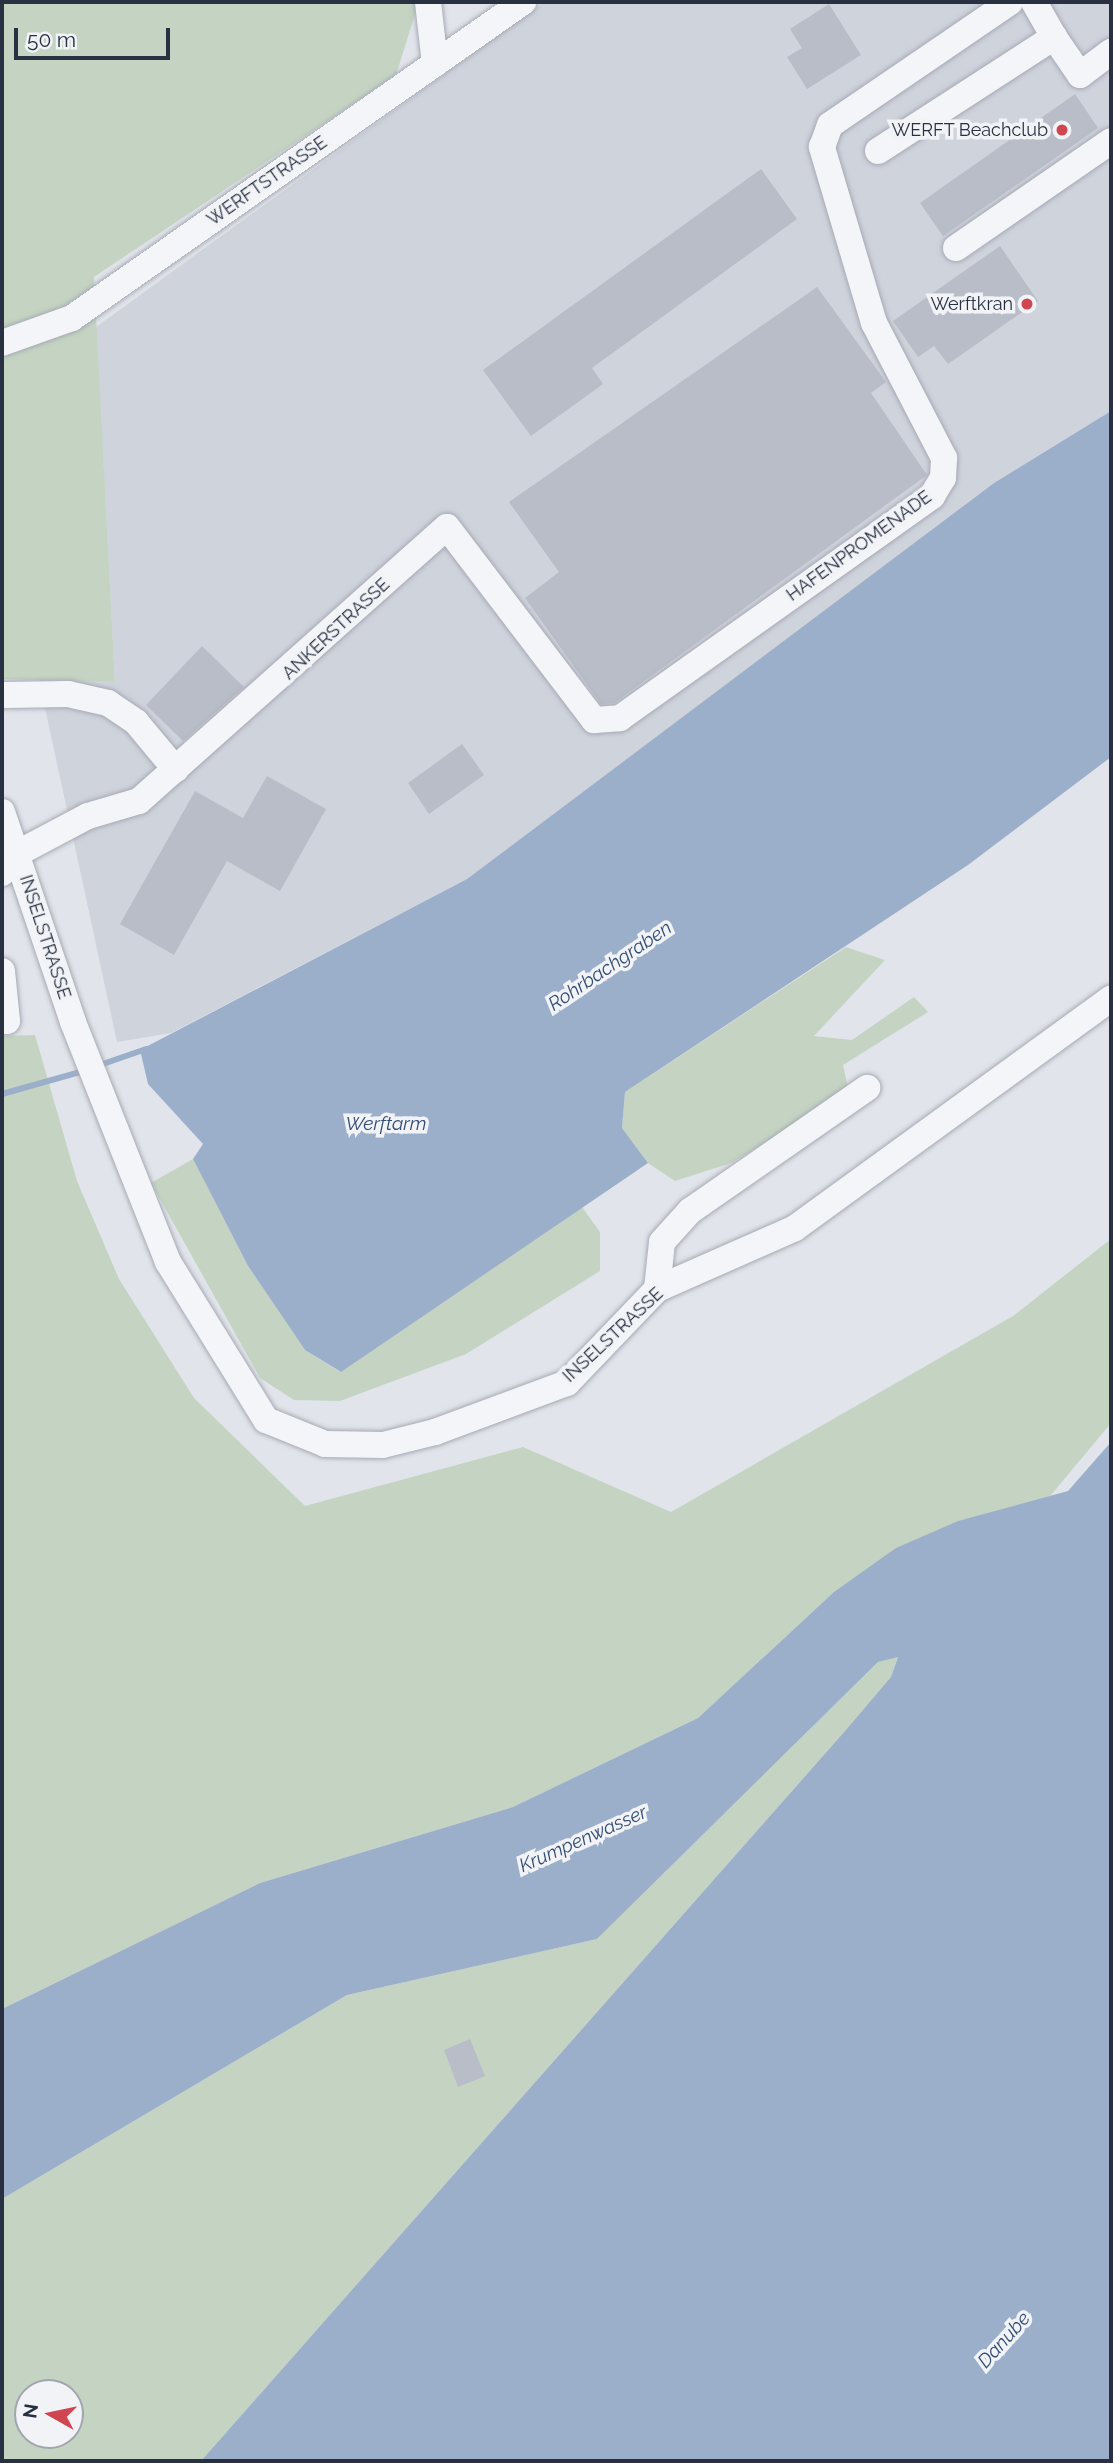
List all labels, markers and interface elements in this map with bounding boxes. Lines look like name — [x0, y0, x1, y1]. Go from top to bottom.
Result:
scale bar — [18, 14, 173, 58]
text: 50 m — [27, 27, 76, 52]
place label: WERFT Beachclub — [891, 119, 1048, 141]
marker: WERFT Beachclub — [1054, 122, 1070, 138]
street label: WERFTSTRASSE — [203, 132, 331, 230]
place label: Werftkran — [930, 293, 1013, 315]
marker: Werftkran — [1019, 296, 1035, 312]
street label: HAFENPROMENADE — [782, 486, 936, 606]
street label: ANKERSTRASSE — [278, 574, 394, 684]
street label: INSELSTRASSE — [15, 872, 75, 1002]
water label: Rohrbachgraben — [544, 916, 676, 1016]
water label: Werftarm — [345, 1113, 427, 1135]
street label: INSELSTRASSE — [558, 1283, 668, 1387]
water label: Krumpenwasser — [516, 1801, 650, 1877]
water label: Danube — [973, 2307, 1035, 2373]
north arrow — [14, 2379, 84, 2449]
text: N — [18, 2402, 42, 2420]

